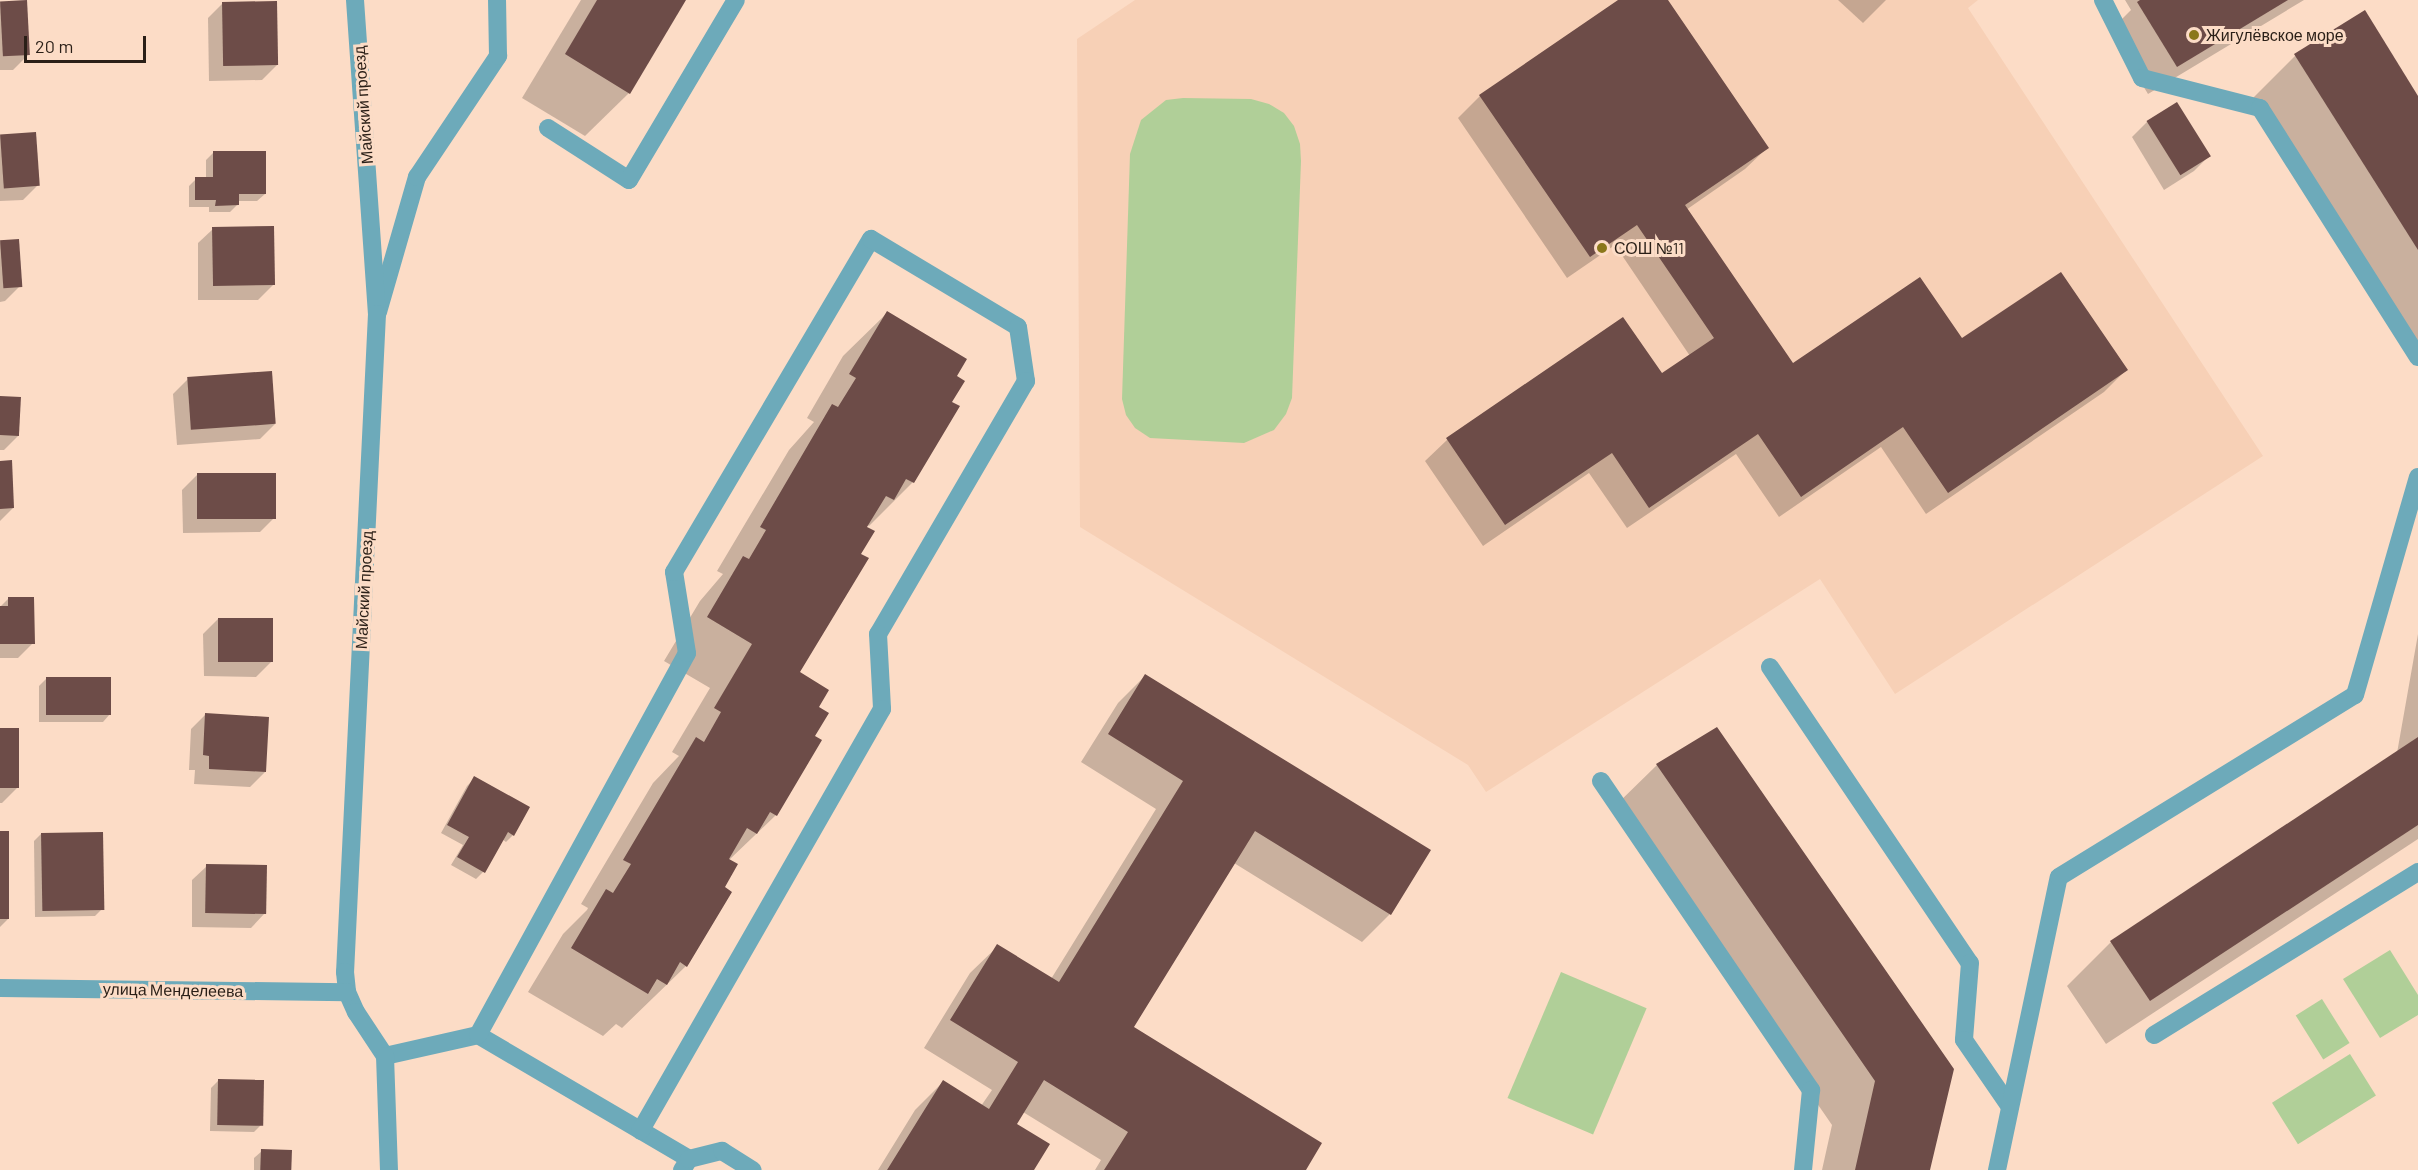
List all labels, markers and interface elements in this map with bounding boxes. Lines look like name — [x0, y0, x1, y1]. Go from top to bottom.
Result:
scale bar — [27, 24, 148, 62]
place label: Жигулёвское море — [2206, 25, 2344, 45]
marker: Жигулёвское море — [2187, 28, 2201, 42]
text: 20 m — [35, 35, 73, 57]
street label: Майский проезд — [349, 45, 377, 165]
place label: СОШ №11 — [1614, 238, 1684, 258]
marker: СОШ №11 — [1595, 241, 1609, 255]
street label: Майский проезд — [351, 530, 377, 650]
street label: улица Менделеева — [103, 979, 243, 1001]

